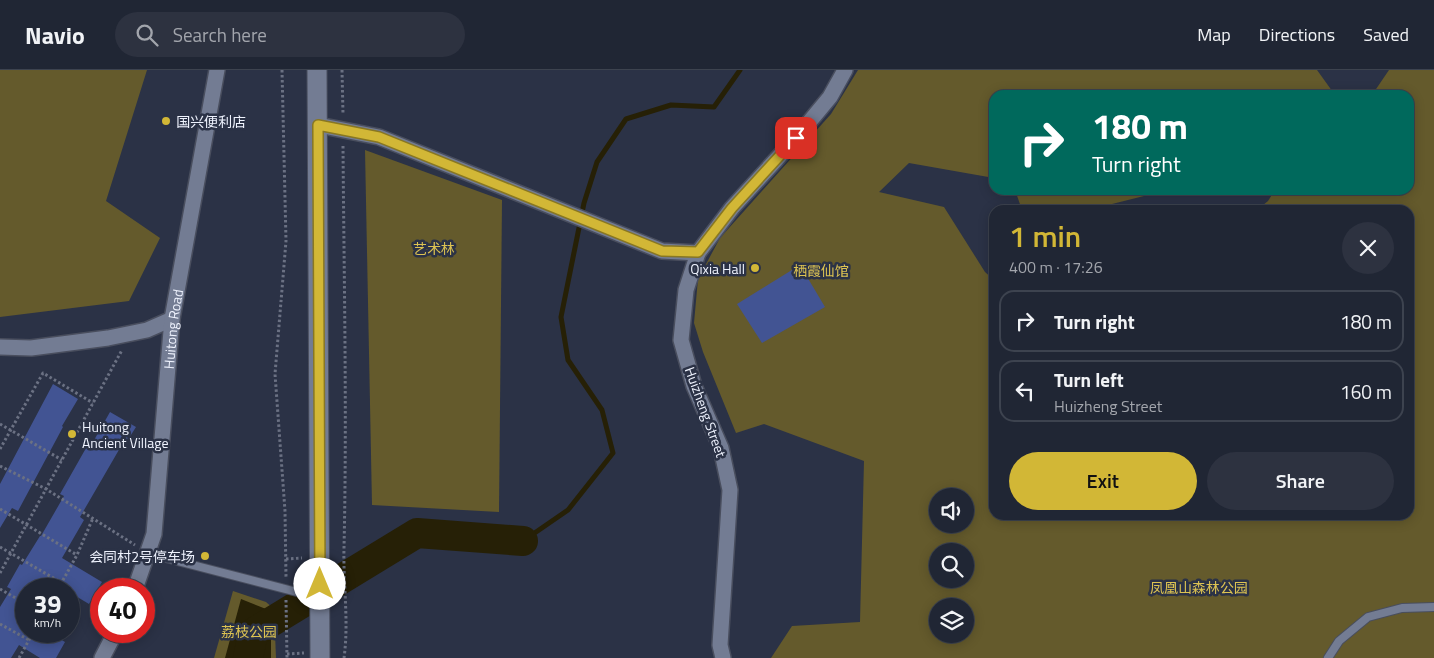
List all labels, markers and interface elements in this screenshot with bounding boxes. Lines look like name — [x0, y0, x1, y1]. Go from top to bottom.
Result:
search box — [115, 12, 465, 57]
text: Navio — [25, 17, 85, 53]
text: Search here — [173, 20, 267, 49]
icon: search — [133, 21, 161, 49]
text: Map — [1197, 21, 1231, 48]
text: Directions — [1259, 21, 1335, 48]
text: Saved — [1363, 21, 1409, 48]
text: 180 m — [1092, 99, 1188, 153]
icon: right — [1009, 110, 1074, 175]
place label: 国兴便利店 — [176, 111, 246, 132]
marker: 国兴便利店 — [160, 115, 172, 127]
pin — [775, 117, 817, 159]
icon: arrive — [782, 124, 810, 152]
text: Turn right — [1092, 147, 1181, 181]
text: 1 min — [1009, 213, 1081, 259]
button: close — [1342, 222, 1394, 274]
park label: 艺术林 — [413, 238, 455, 259]
text: 400 m · 17:26 — [1009, 255, 1103, 279]
place label: Qixia Hall — [690, 258, 745, 279]
park label: 栖霞仙馆 — [793, 260, 849, 281]
marker: Qixia Hall — [749, 262, 761, 274]
street label: Huitong Road — [157, 287, 188, 370]
icon: right — [1011, 307, 1039, 335]
text: Turn right — [1054, 307, 1135, 336]
text: 180 m — [1340, 307, 1392, 336]
street label: Huizheng Street — [680, 364, 732, 460]
text: Turn left — [1054, 365, 1124, 394]
icon: left — [1011, 377, 1039, 405]
text: 160 m — [1340, 377, 1392, 406]
text: Huizheng Street — [1054, 394, 1162, 418]
place label: Huitong Ancient Village — [82, 416, 169, 453]
marker: Huitong Ancient Village — [66, 428, 78, 440]
button: Exit — [1009, 452, 1197, 510]
button: Share — [1207, 452, 1394, 510]
map controls — [929, 488, 974, 643]
button: sound — [929, 488, 974, 533]
button: search — [929, 543, 974, 588]
place label: 会同村2号停车场 — [89, 546, 195, 567]
marker: 会同村2号停车场 — [199, 550, 211, 562]
position arrow — [293, 557, 345, 609]
park label: 凤凰山森林公园 — [1150, 577, 1248, 598]
speed limit sign: 40 — [90, 578, 155, 643]
text: 39 — [33, 585, 62, 623]
button: layers — [929, 598, 974, 643]
text: km/h — [34, 613, 61, 632]
park label: 荔枝公园 — [221, 621, 277, 642]

